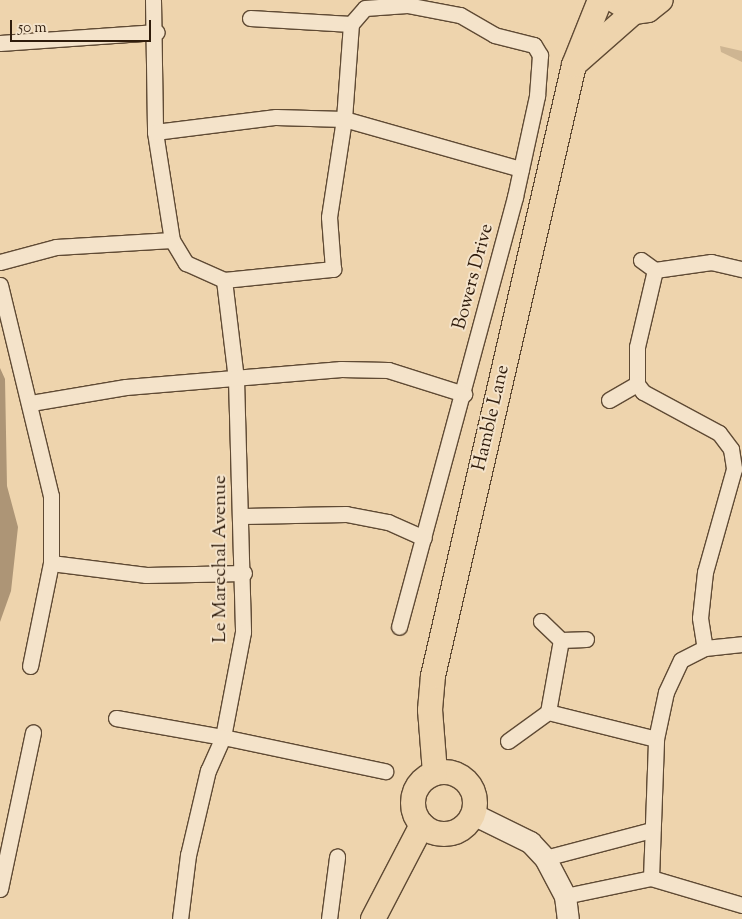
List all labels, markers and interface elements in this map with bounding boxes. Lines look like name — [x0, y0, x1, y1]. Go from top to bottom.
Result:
scale bar — [12, 10, 154, 42]
text: 50 m — [18, 18, 47, 39]
street label: Bowers Drive — [449, 222, 499, 332]
street label: Hamble Lane — [469, 363, 515, 473]
street label: Le Marechal Avenue — [210, 475, 232, 643]

